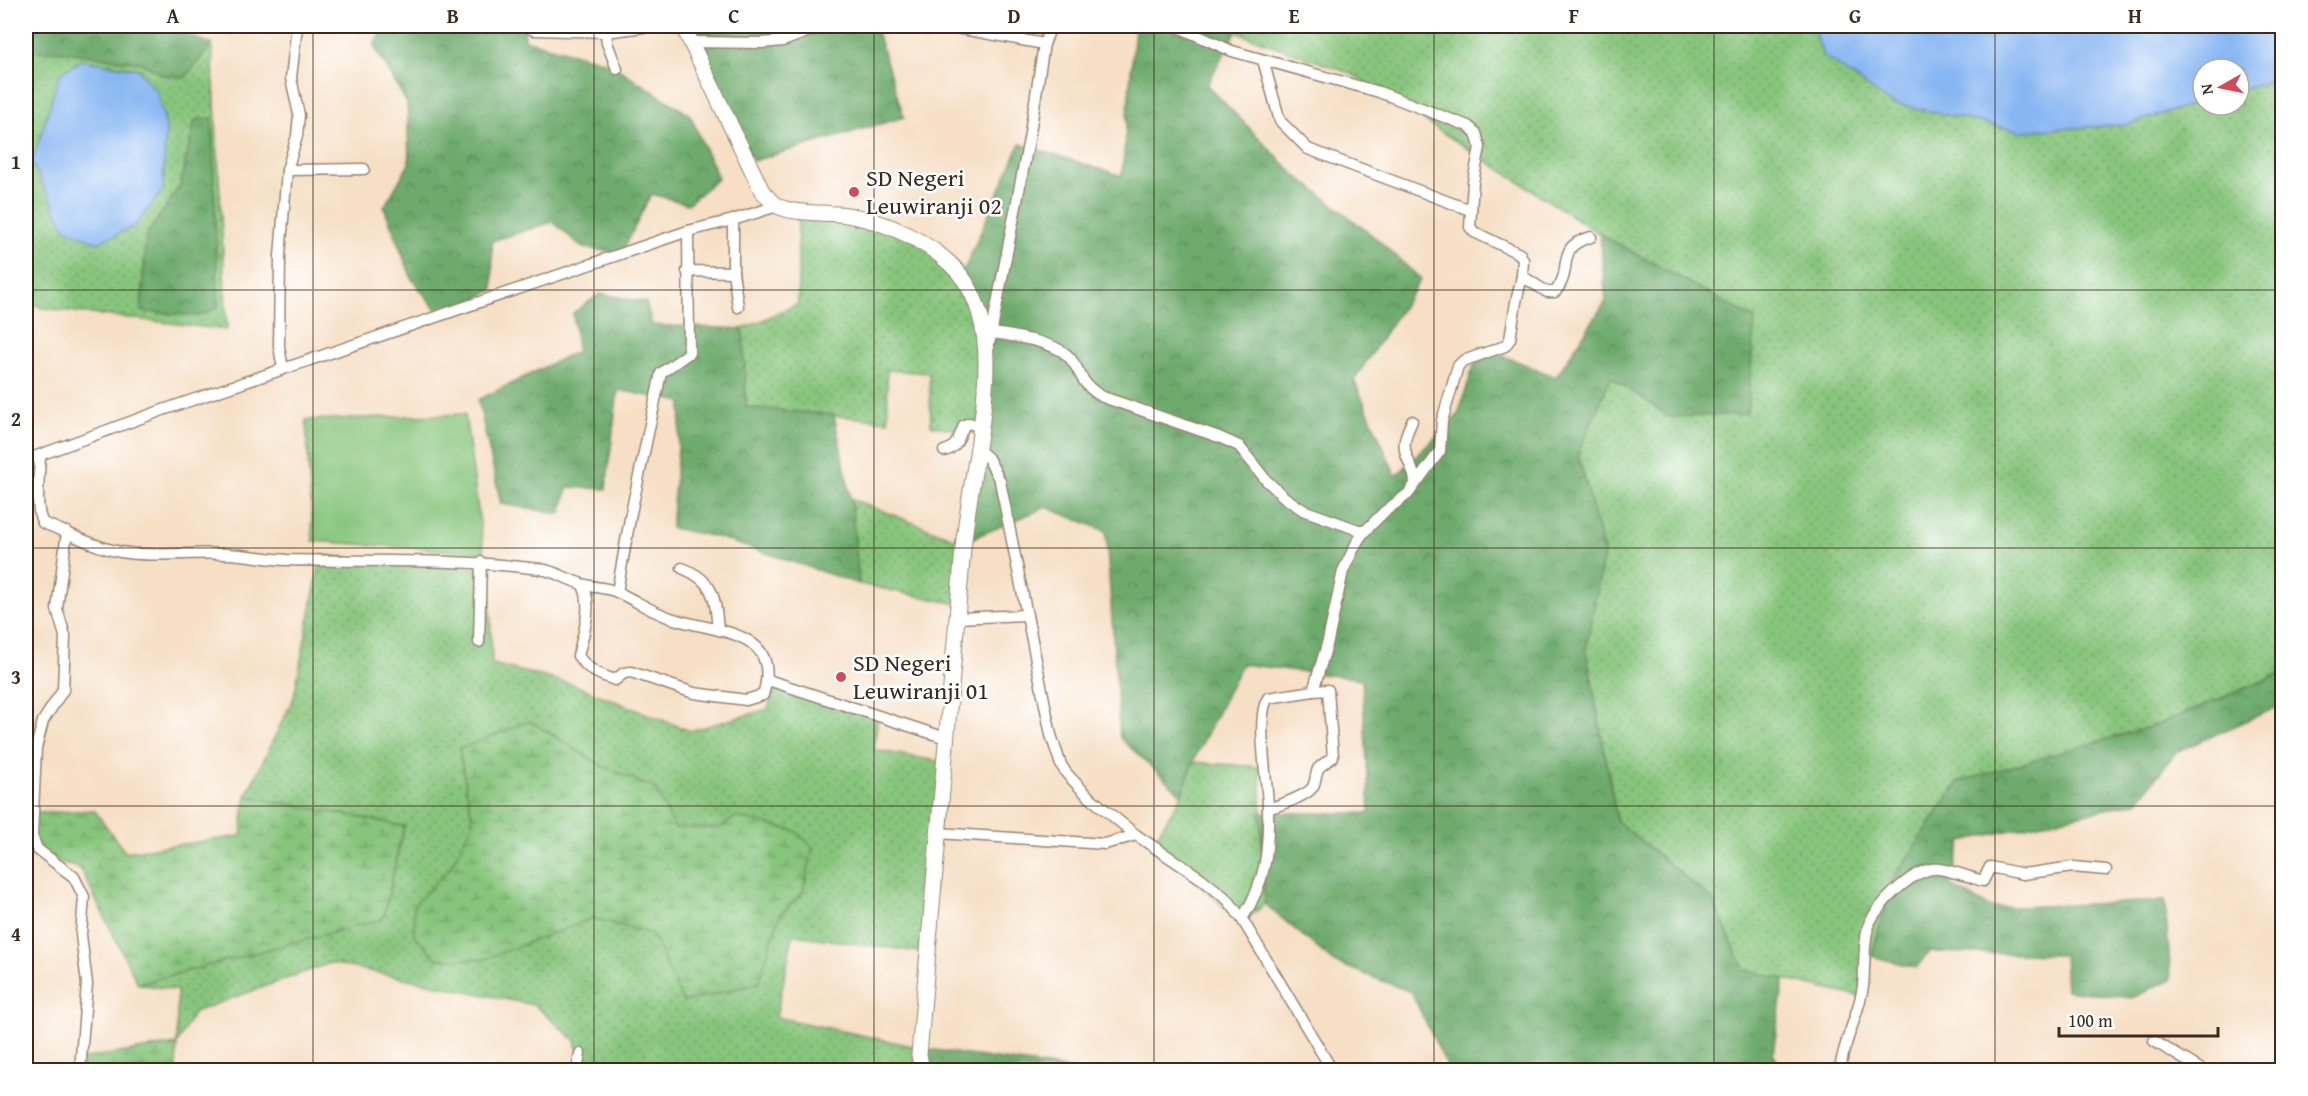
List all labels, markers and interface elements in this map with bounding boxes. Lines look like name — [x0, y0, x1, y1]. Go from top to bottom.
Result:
text: A — [167, 1, 180, 30]
text: B — [447, 1, 459, 30]
text: C — [728, 1, 740, 30]
text: D — [1007, 1, 1021, 30]
text: E — [1289, 1, 1300, 30]
text: F — [1569, 1, 1579, 30]
text: G — [1849, 1, 1861, 30]
text: H — [2128, 1, 2142, 30]
north arrow — [2191, 57, 2251, 117]
text: N — [2193, 82, 2219, 97]
text: 1 — [11, 147, 21, 176]
place label: SD Negeri Leuwiranji 02 — [866, 160, 1002, 223]
marker: SD Negeri Leuwiranji 02 — [847, 185, 861, 199]
text: 2 — [11, 404, 21, 433]
place label: SD Negeri Leuwiranji 01 — [853, 645, 989, 708]
text: 3 — [11, 662, 21, 691]
marker: SD Negeri Leuwiranji 01 — [834, 670, 848, 684]
text: 4 — [11, 919, 21, 948]
scale bar — [2059, 1000, 2218, 1038]
text: 100 m — [2068, 1007, 2113, 1034]

